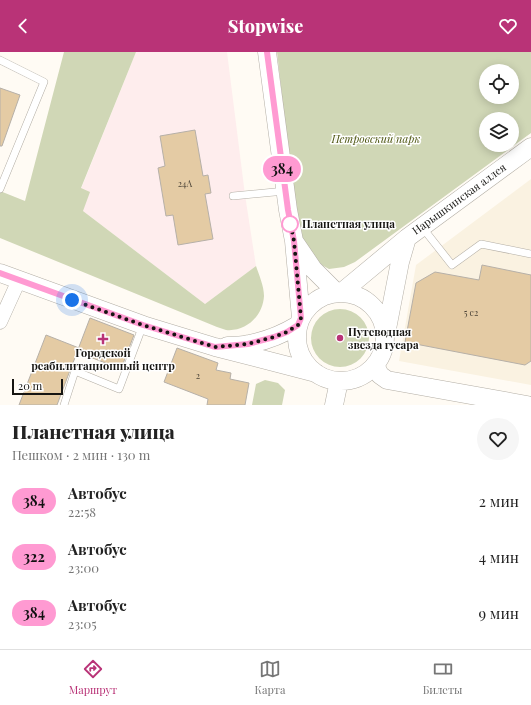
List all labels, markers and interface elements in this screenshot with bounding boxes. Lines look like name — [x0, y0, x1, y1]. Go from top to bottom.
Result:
text: Stopwise — [228, 14, 303, 38]
icon: back — [12, 15, 34, 37]
icon: heart — [497, 15, 519, 37]
map controls — [479, 64, 519, 152]
button: locate — [479, 64, 519, 104]
button: layers — [479, 112, 519, 152]
park label: Петровский парк — [331, 131, 420, 146]
line badge: 384 — [259, 156, 305, 182]
text: 384 — [271, 159, 293, 178]
street label: Нарышкинская аллея — [409, 159, 509, 238]
house number: 24А — [178, 177, 193, 189]
marker: Планетная улица — [281, 215, 299, 233]
place label: Планетная улица — [302, 216, 395, 231]
your location — [62, 290, 82, 310]
house number: 5 с2 — [464, 306, 478, 318]
place label: Путеводная звезда гусара — [348, 324, 419, 352]
marker: Городской реабилитационный центр — [97, 333, 109, 345]
marker: Путеводная звезда гусара — [335, 333, 345, 343]
place label: Городской реабилитационный центр — [31, 345, 175, 373]
house number: 2 — [196, 369, 200, 381]
scale bar — [12, 377, 63, 396]
text: 20 m — [18, 378, 42, 393]
text: Планетная улица — [12, 418, 175, 444]
button: heart — [477, 418, 519, 460]
text: Пешком · 2 мин · 130 m — [12, 446, 150, 463]
text: Автобус — [68, 483, 127, 503]
text: 384 — [23, 491, 45, 510]
text: 2 мин — [479, 491, 519, 511]
text: 22:58 — [68, 503, 96, 520]
text: Автобус — [68, 539, 127, 559]
text: 322 — [23, 547, 45, 566]
text: 4 мин — [479, 547, 519, 567]
text: 23:00 — [68, 559, 99, 576]
text: Автобус — [68, 595, 127, 615]
text: 384 — [23, 603, 45, 622]
text: 9 мин — [478, 603, 519, 623]
text: 23:05 — [68, 615, 97, 632]
tab: Маршрут — [69, 658, 117, 697]
tab: Карта — [255, 658, 285, 697]
tab: Билеты — [423, 658, 462, 697]

